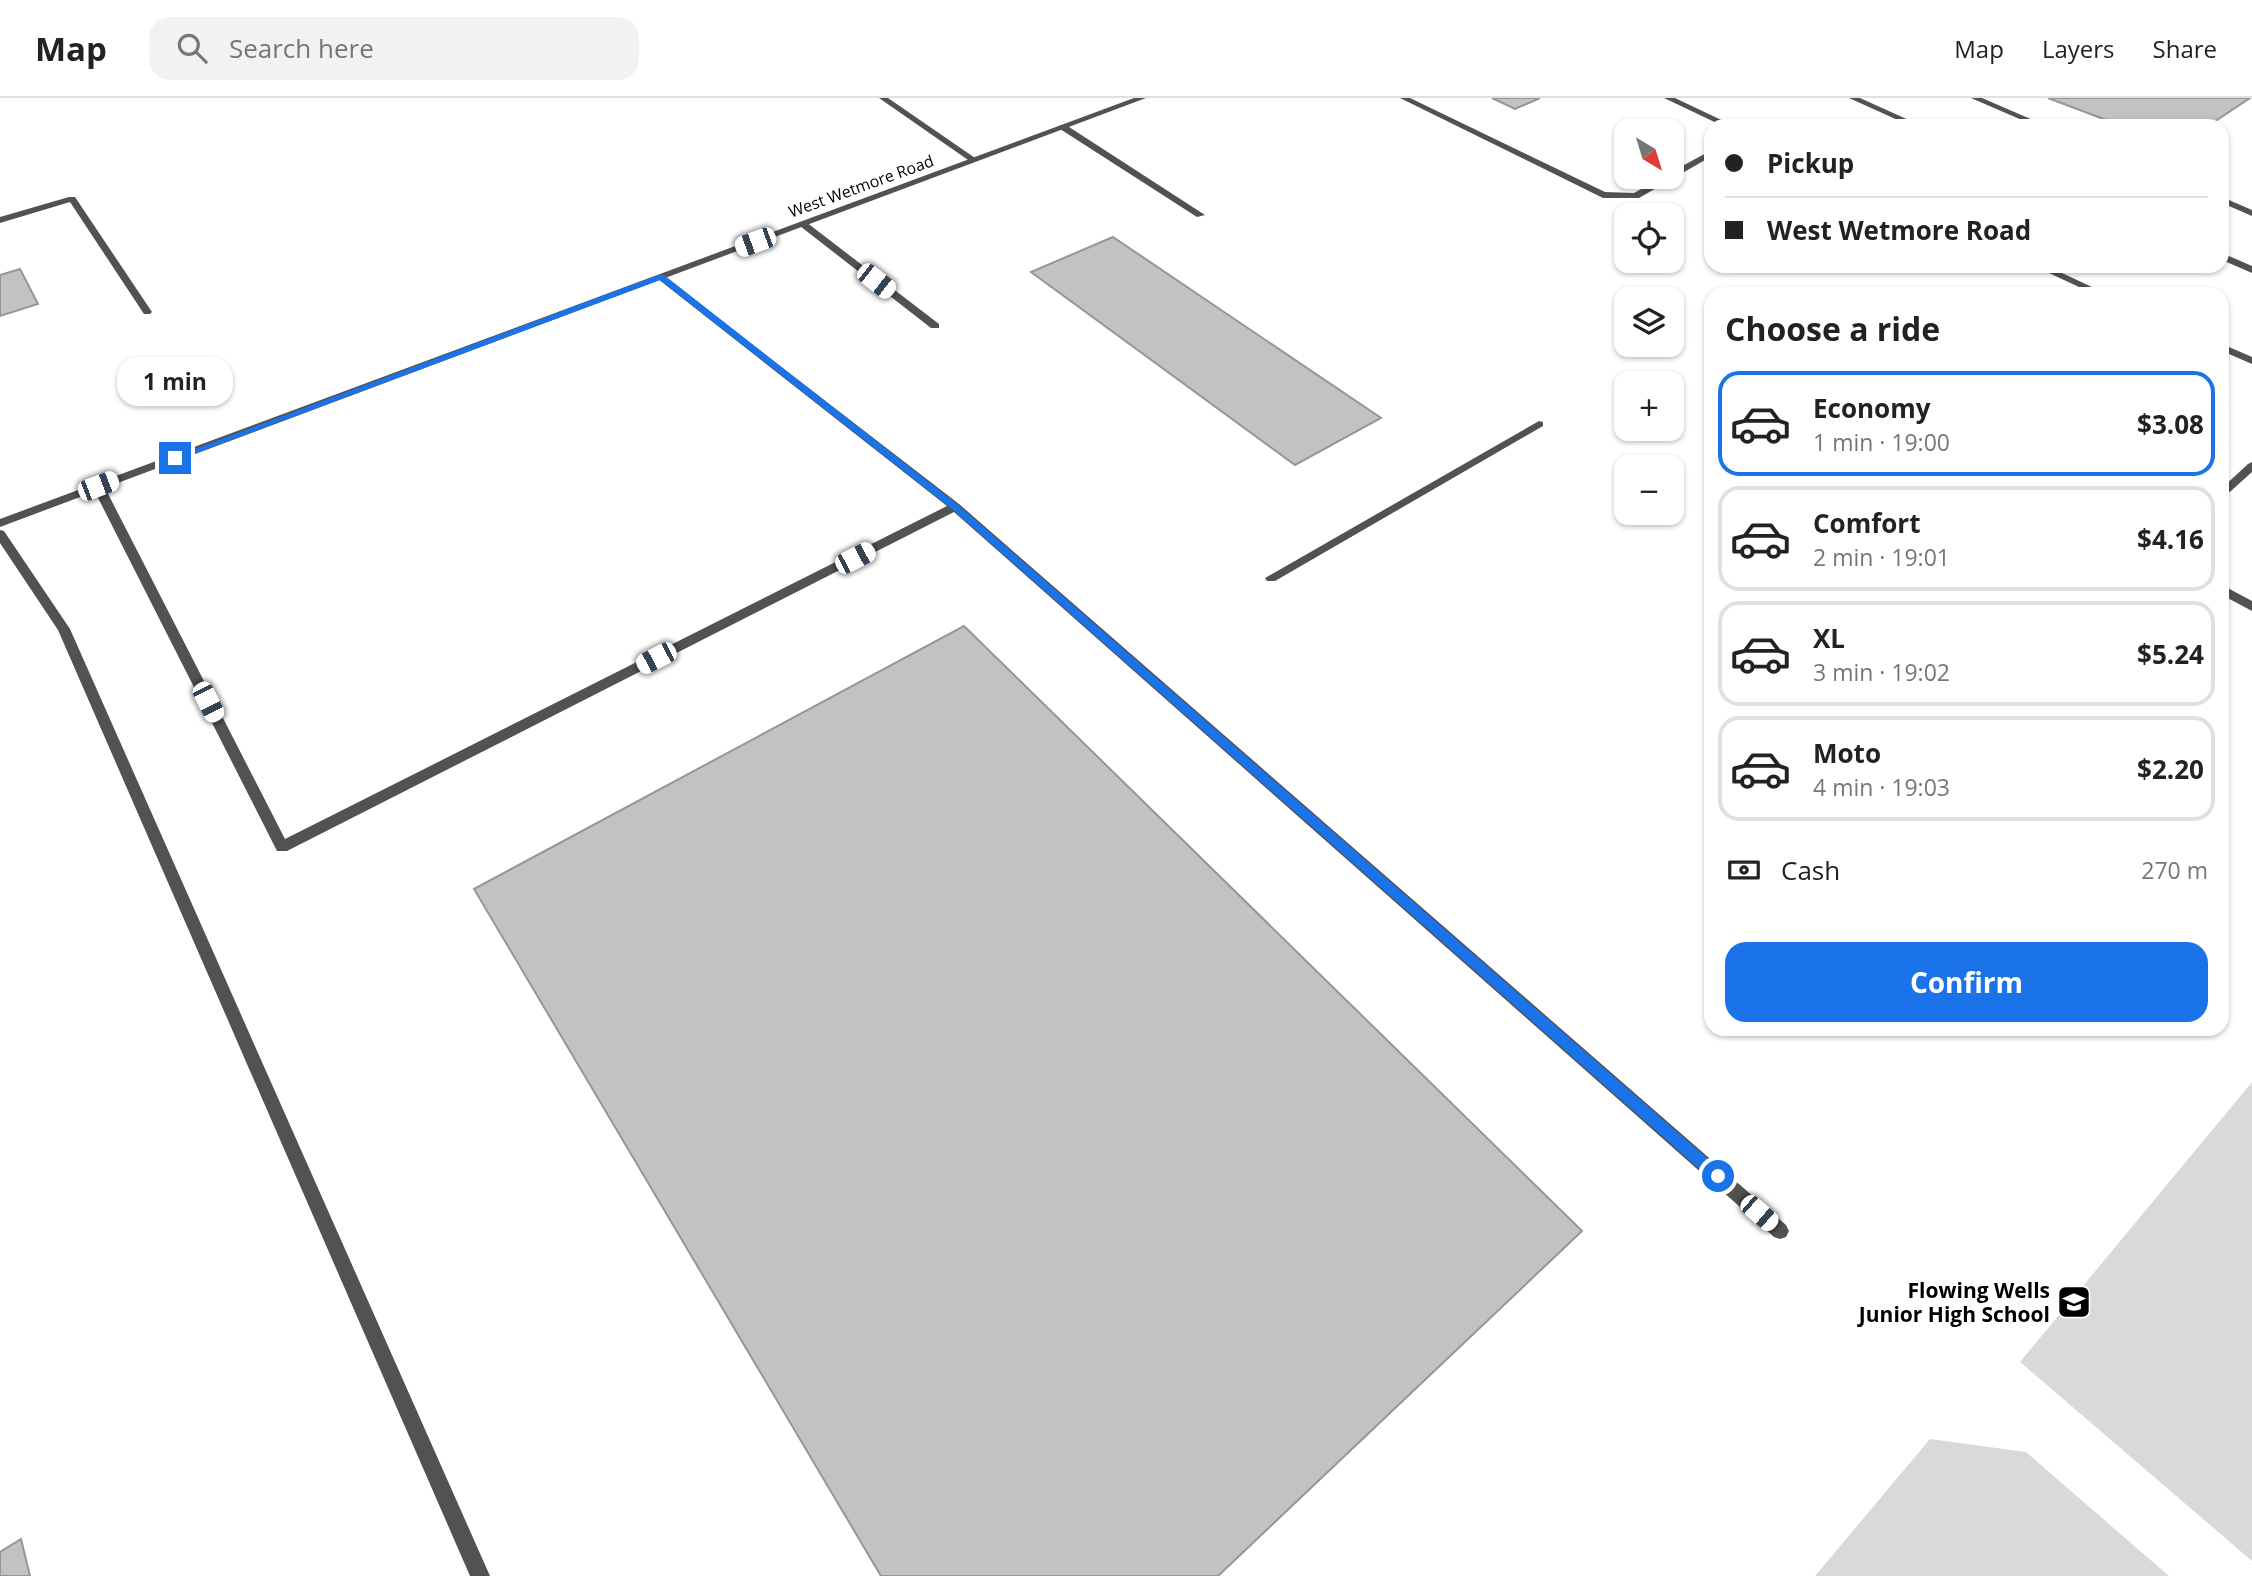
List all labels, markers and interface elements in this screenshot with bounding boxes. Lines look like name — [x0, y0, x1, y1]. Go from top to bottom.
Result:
search box — [149, 17, 639, 80]
text: Map — [35, 26, 107, 71]
icon: search — [173, 29, 211, 67]
text: Search here — [229, 30, 374, 66]
text: Map — [1954, 32, 2004, 65]
text: Layers — [2042, 32, 2115, 65]
text: Share — [2153, 32, 2217, 65]
north arrow — [1614, 119, 1684, 189]
map controls — [1614, 119, 1684, 525]
text: Pickup — [1767, 145, 1854, 181]
street label: West Wetmore Road — [785, 149, 937, 223]
button: locate — [1614, 203, 1684, 273]
text: West Wetmore Road — [1767, 212, 2031, 248]
car — [732, 225, 779, 259]
car — [853, 260, 900, 302]
button: layers — [1614, 287, 1684, 357]
text: Choose a ride — [1725, 307, 1940, 350]
callout: 1 min — [117, 356, 233, 406]
text: 1 min — [143, 365, 207, 397]
button: + — [1614, 371, 1684, 441]
text: Economy — [1813, 390, 1931, 426]
icon: car — [1729, 392, 1792, 455]
text: $3.08 — [2137, 406, 2204, 442]
text: 1 min · 19:00 — [1813, 426, 1950, 458]
route end — [159, 442, 191, 474]
button: − — [1614, 455, 1684, 525]
car — [75, 469, 122, 503]
text: Comfort — [1813, 505, 1920, 541]
icon: car — [1729, 507, 1792, 570]
text: $4.16 — [2137, 521, 2204, 557]
car — [832, 539, 879, 577]
text: 2 min · 19:01 — [1813, 541, 1950, 573]
text: XL — [1813, 620, 1845, 656]
icon: car — [1729, 622, 1792, 685]
text: $5.24 — [2137, 636, 2204, 672]
car — [633, 639, 680, 677]
text: 3 min · 19:02 — [1813, 656, 1950, 688]
car — [190, 679, 227, 725]
text: Moto — [1813, 735, 1881, 771]
icon: car — [1729, 737, 1792, 800]
text: $2.20 — [2137, 751, 2204, 787]
text: 4 min · 19:03 — [1813, 771, 1950, 803]
icon: cash — [1725, 851, 1763, 889]
text: Cash — [1781, 852, 1840, 888]
text: 270 m — [2141, 854, 2208, 886]
button: Confirm — [1725, 942, 2208, 1022]
route start — [1702, 1160, 1734, 1192]
car — [1737, 1191, 1782, 1235]
place label: Flowing Wells Junior High School — [1857, 1276, 2050, 1328]
school or university icon: Flowing Wells Junior High School — [2055, 1283, 2093, 1321]

